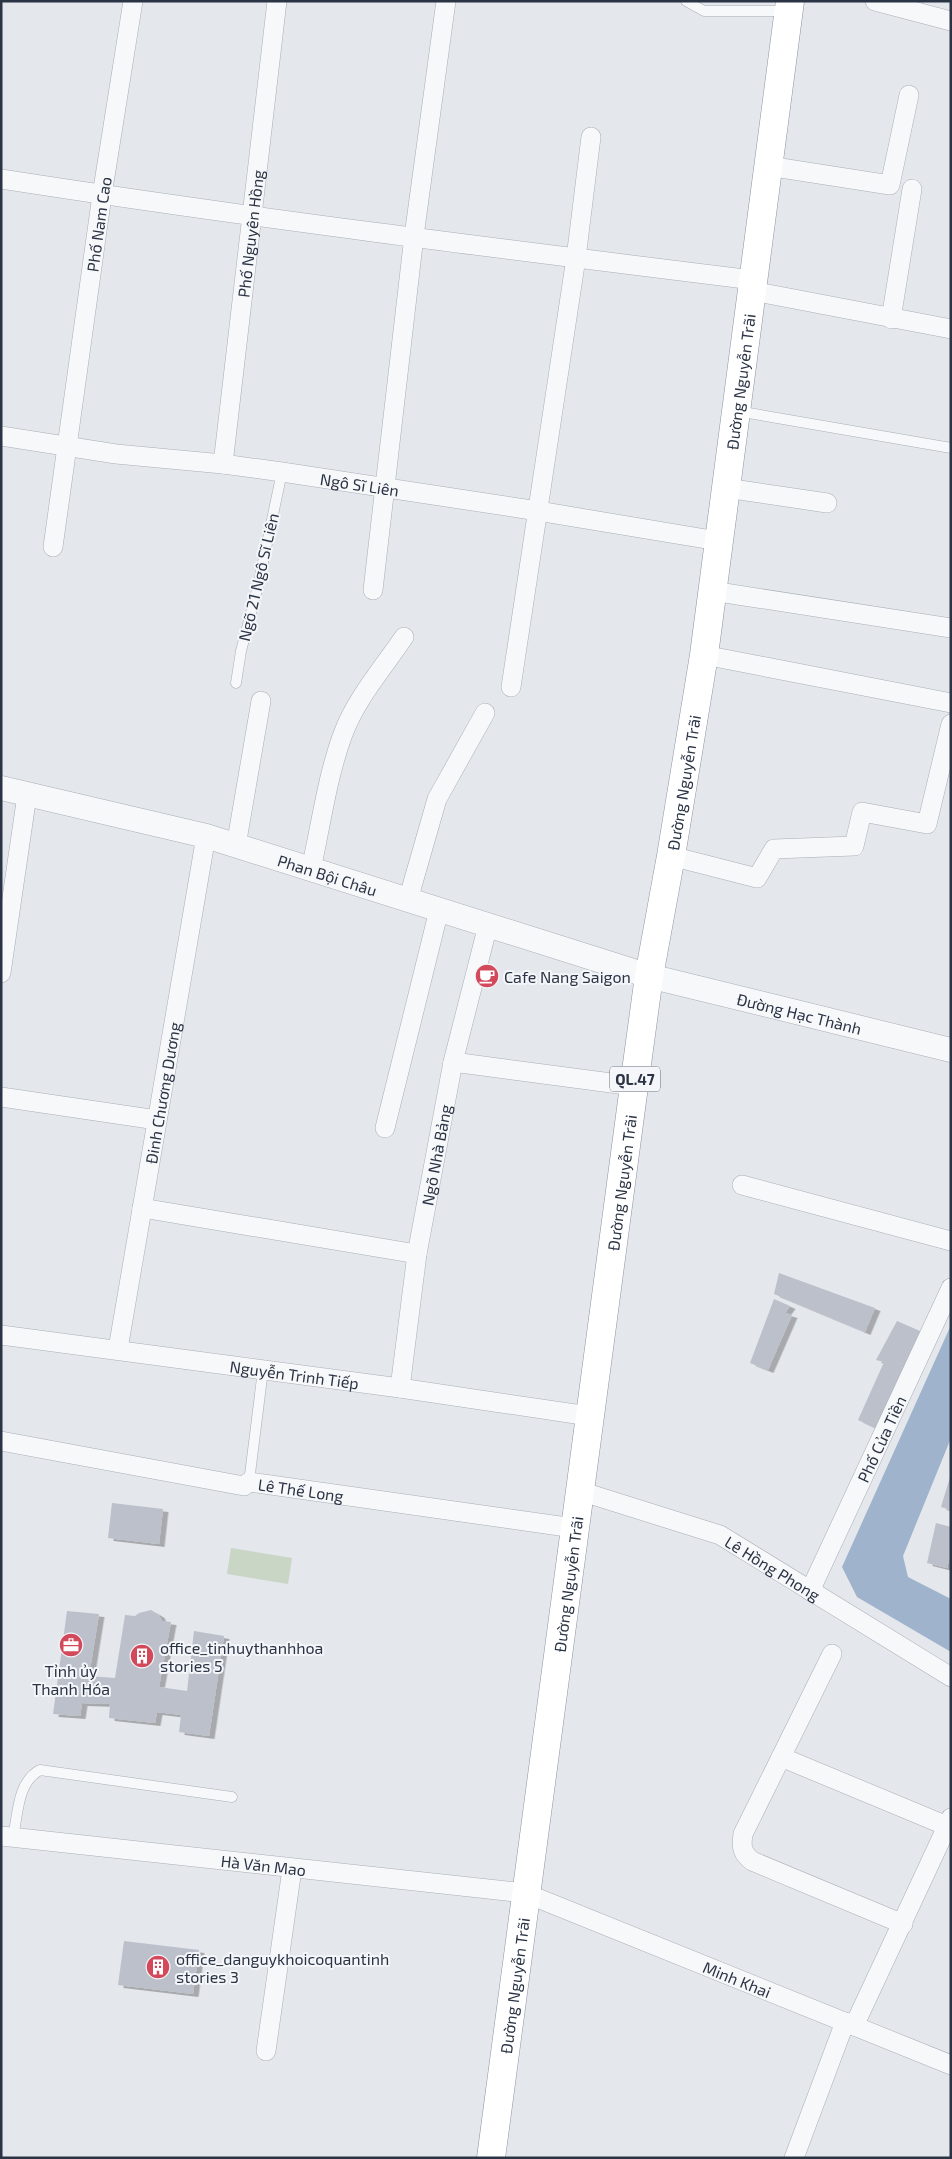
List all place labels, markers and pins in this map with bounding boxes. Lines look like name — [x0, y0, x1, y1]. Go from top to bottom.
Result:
cafe icon: Cafe Nang Saigon — [474, 963, 500, 989]
place label: Cafe Nang Saigon — [504, 967, 631, 986]
office icon: Tỉnh ủy Thanh Hóa — [58, 1632, 84, 1658]
place label: office_tinhuythanhhoa stories 5 — [160, 1638, 323, 1675]
building icon: office_tinhuythanhhoa stories 5 — [129, 1643, 155, 1669]
place label: Tỉnh ủy Thanh Hóa — [32, 1661, 110, 1698]
place label: office_danguykhoicoquantinh stories 3 — [176, 1949, 389, 1986]
building icon: office_danguykhoicoquantinh stories 3 — [145, 1954, 171, 1980]

